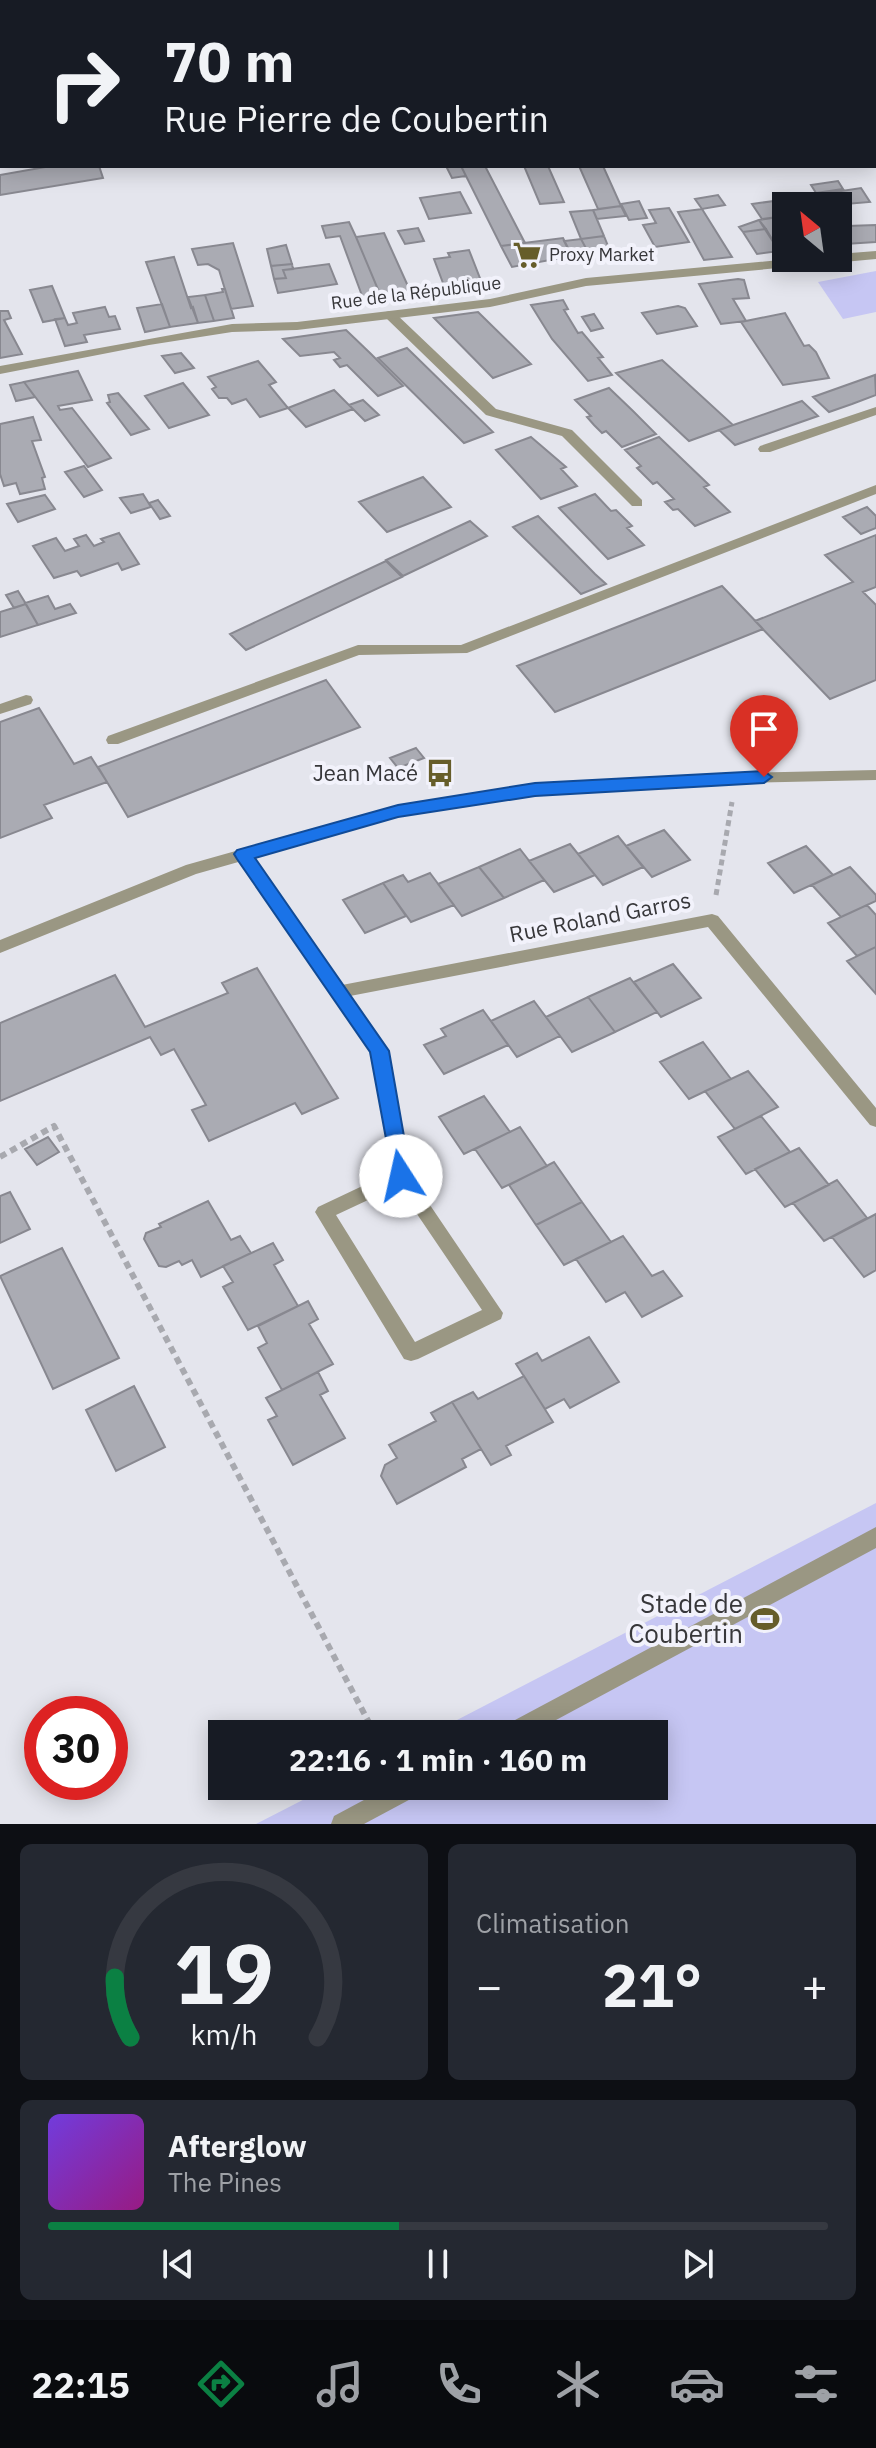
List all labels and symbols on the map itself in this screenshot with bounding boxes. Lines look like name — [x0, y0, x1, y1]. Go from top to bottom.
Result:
north arrow — [772, 192, 852, 272]
supermarket icon: Proxy Market — [512, 240, 542, 270]
place label: Proxy Market — [549, 243, 655, 266]
street label: Rue de la République — [329, 271, 503, 314]
pin — [730, 695, 798, 777]
place label: Jean Macé — [313, 758, 418, 787]
bus stop icon: Jean Macé — [425, 758, 455, 788]
street label: Rue Roland Garros — [507, 885, 693, 948]
position arrow — [359, 1134, 443, 1218]
place label: Stade de Coubertin — [628, 1586, 743, 1650]
sports icon: Stade de Coubertin — [750, 1604, 780, 1634]
speed limit sign: 30 — [24, 1696, 128, 1800]

